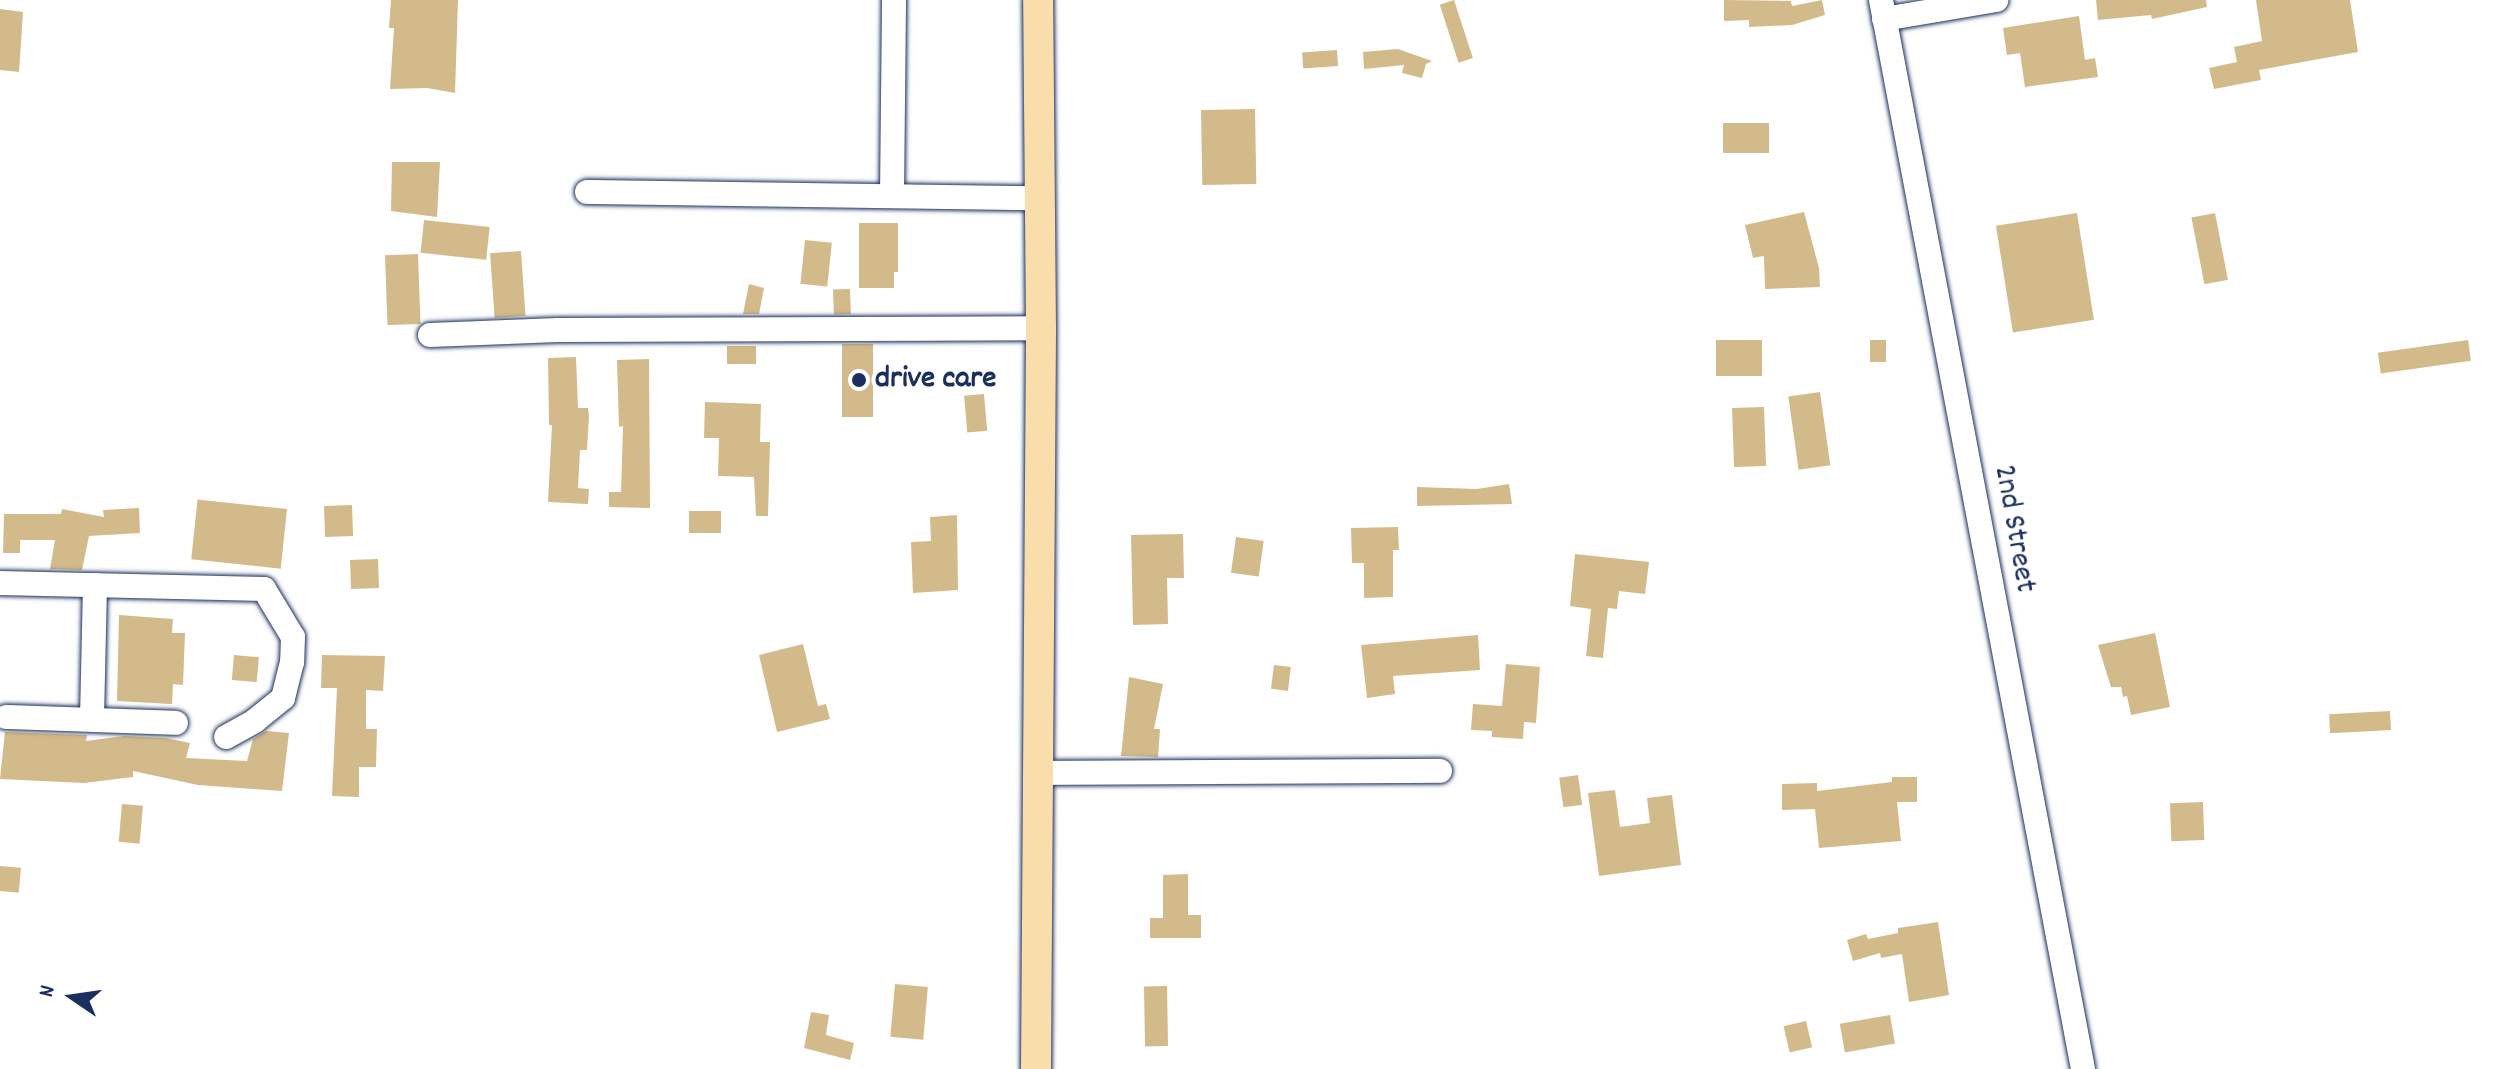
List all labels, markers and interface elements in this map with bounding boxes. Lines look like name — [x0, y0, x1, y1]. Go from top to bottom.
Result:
place label: drive care — [875, 361, 996, 399]
marker: drive care — [850, 371, 868, 389]
street label: 2nd Street — [1983, 462, 2043, 596]
north arrow — [32, 957, 112, 1037]
text: N — [32, 983, 64, 1000]

